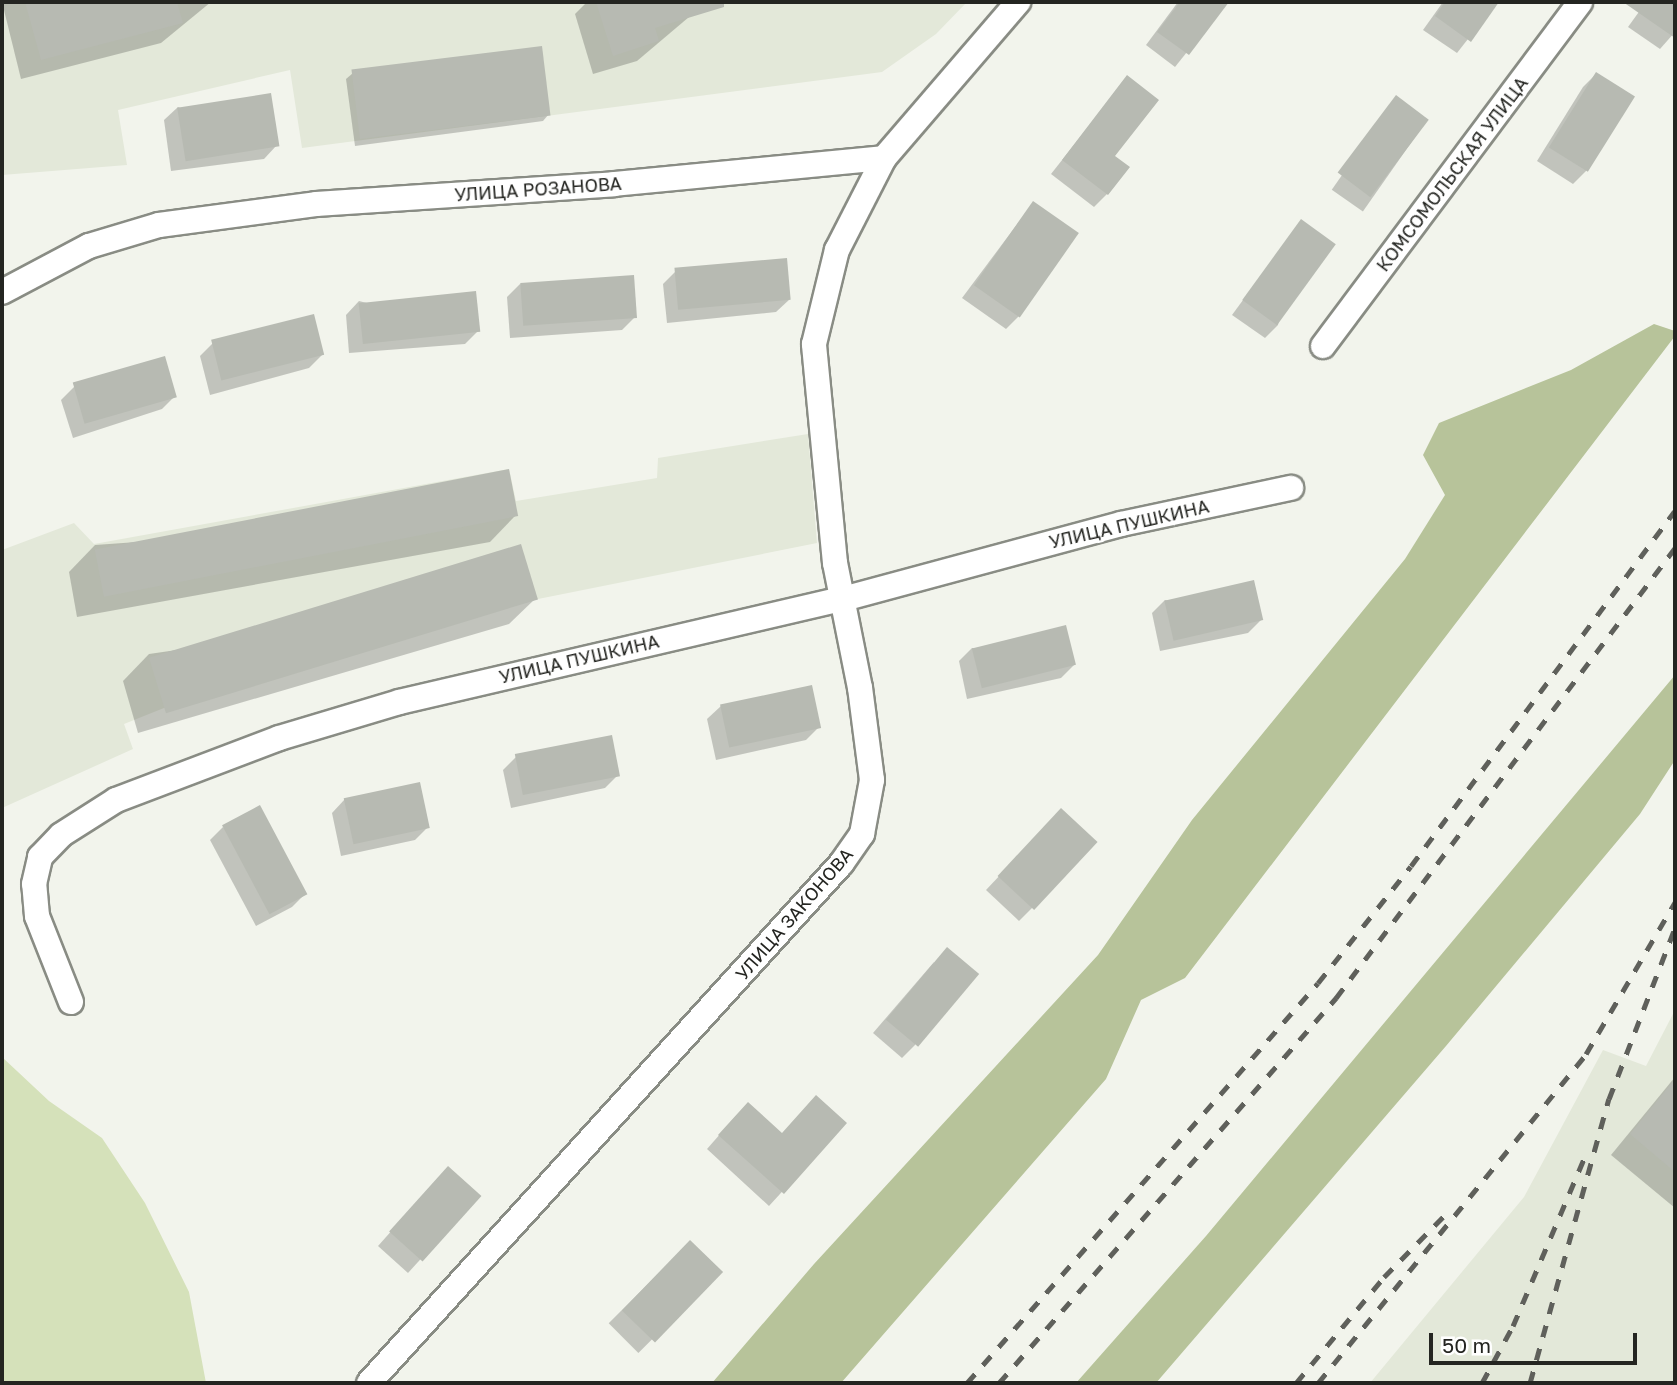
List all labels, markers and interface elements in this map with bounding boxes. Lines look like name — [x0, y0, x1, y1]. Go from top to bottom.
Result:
street label: КОМСОМОЛЬСКАЯ УЛИЦА — [1372, 72, 1532, 276]
street label: УЛИЦА РОЗАНОВА — [454, 172, 622, 206]
street label: УЛИЦА ПУШКИНА — [1047, 495, 1211, 553]
street label: УЛИЦА ПУШКИНА — [497, 630, 661, 688]
street label: УЛИЦА ЗАКОНОВА — [731, 844, 857, 984]
scale bar — [1432, 1318, 1640, 1362]
text: 50 m — [1442, 1332, 1491, 1358]

